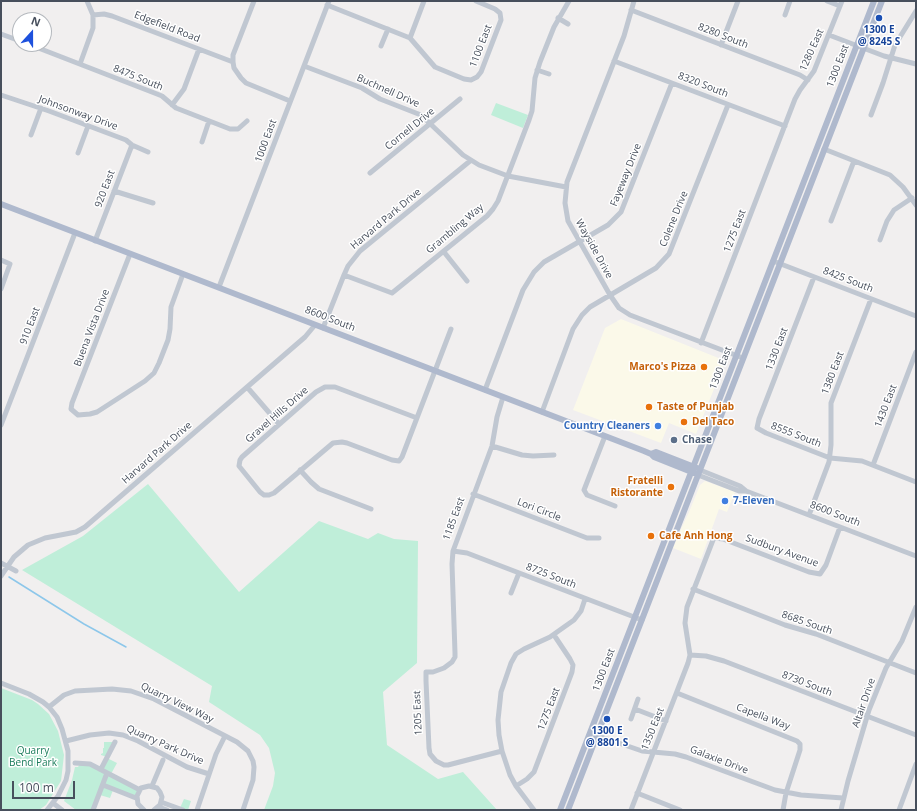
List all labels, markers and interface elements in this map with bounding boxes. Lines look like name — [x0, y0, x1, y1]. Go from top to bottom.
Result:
street label: Edgefield Road — [132, 9, 202, 45]
north arrow — [12, 12, 52, 52]
text: N — [29, 13, 43, 30]
marker: 1300 E @ 8245 S — [874, 13, 884, 23]
street label: 8280 South — [696, 21, 750, 51]
street label: 1100 East — [467, 23, 495, 69]
place label: 1300 E @ 8245 S — [858, 24, 900, 48]
street label: 1280 East — [797, 27, 827, 73]
street label: 1300 East — [824, 43, 852, 89]
street label: 8475 South — [111, 63, 165, 93]
street label: 8320 South — [676, 70, 730, 100]
street label: Buchnell Drive — [355, 72, 421, 110]
street label: Johnsonway Drive — [37, 93, 119, 133]
street label: Cornell Drive — [383, 105, 437, 153]
street label: 1000 East — [253, 118, 279, 164]
street label: Fayeway Drive — [608, 142, 644, 208]
street label: 920 East — [92, 169, 118, 209]
street label: Harvard Park Drive — [348, 186, 424, 252]
street label: Colene Drive — [657, 189, 691, 249]
street label: Grambling Way — [424, 201, 486, 257]
street label: 1275 East — [721, 208, 749, 254]
street label: Wayside Drive — [573, 217, 615, 281]
street label: 8425 South — [821, 265, 875, 295]
street label: Buena Vista Drive — [72, 288, 112, 368]
street label: 8600 South — [303, 304, 357, 334]
street label: 910 East — [17, 306, 43, 346]
street label: 1330 East — [763, 326, 791, 372]
street label: 1300 East — [707, 345, 735, 391]
street label: 1380 East — [819, 350, 847, 396]
place label: Marco's Pizza — [629, 361, 696, 373]
marker: Marco's Pizza — [699, 362, 709, 372]
street label: 1430 East — [872, 383, 900, 429]
street label: Gravel Hills Drive — [243, 384, 311, 446]
place label: Taste of Punjab — [657, 401, 734, 413]
marker: Taste of Punjab — [644, 402, 654, 412]
place label: Del Taco — [692, 416, 734, 428]
marker: Del Taco — [679, 417, 689, 427]
street label: Harvard Park Drive — [120, 419, 194, 487]
place label: Country Cleaners — [564, 420, 650, 432]
street label: 8555 South — [769, 420, 823, 450]
marker: Country Cleaners — [653, 421, 663, 431]
place label: Chase — [682, 434, 712, 446]
marker: Chase — [669, 435, 679, 445]
place label: Fratelli Ristorante — [610, 475, 663, 498]
marker: Fratelli Ristorante — [666, 482, 676, 492]
place label: 7-Eleven — [733, 495, 775, 507]
street label: 1185 East — [441, 496, 467, 542]
street label: Lori Circle — [515, 496, 563, 524]
marker: 7-Eleven — [720, 496, 730, 506]
street label: 8600 South — [808, 499, 862, 529]
place label: Cafe Anh Hong — [659, 530, 732, 542]
marker: Cafe Anh Hong — [646, 531, 656, 541]
street label: Sudbury Avenue — [744, 532, 820, 570]
street label: 8725 South — [524, 561, 578, 591]
street label: 8685 South — [780, 609, 834, 637]
street label: 1300 East — [590, 647, 618, 693]
street label: 8730 South — [780, 669, 834, 699]
street label: Altair Drive — [850, 677, 878, 729]
street label: Quarry View Way — [139, 680, 215, 726]
street label: 1275 East — [535, 686, 563, 732]
street label: 1205 East — [411, 690, 425, 736]
street label: Capella Way — [734, 701, 792, 733]
street label: 1350 East — [639, 706, 667, 752]
marker: 1300 E @ 8801 S — [602, 714, 612, 724]
street label: Quarry Park Drive — [125, 723, 205, 767]
place label: 1300 E @ 8801 S — [586, 725, 628, 748]
street label: Galaxie Drive — [688, 743, 750, 777]
park label: Quarry Bend Park — [9, 745, 57, 768]
scale bar — [14, 773, 77, 799]
text: 100 m — [19, 779, 54, 796]

